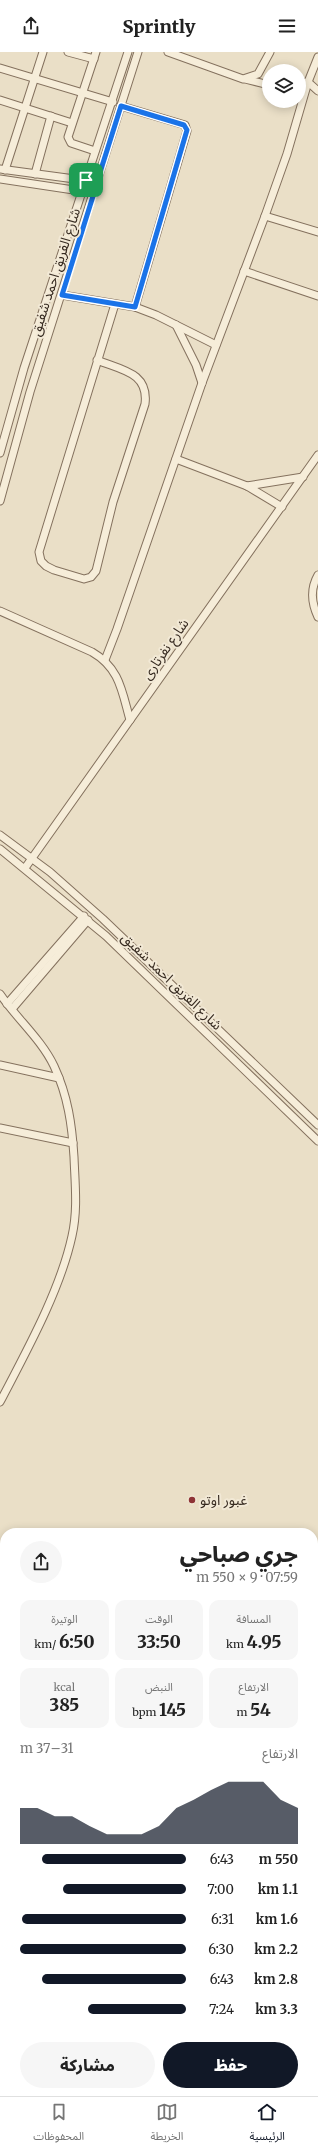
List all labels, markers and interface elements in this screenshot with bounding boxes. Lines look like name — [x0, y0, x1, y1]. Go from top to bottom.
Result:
icon: share — [20, 15, 42, 37]
text: Sprintly — [123, 15, 195, 38]
icon: menu — [276, 15, 298, 37]
map controls — [262, 64, 306, 108]
button: layers — [262, 64, 306, 108]
pin — [69, 163, 103, 197]
icon: arrive — [75, 169, 97, 191]
street label: شارع الفريق احمد شفيق — [26, 206, 86, 339]
street label: شارع نفرتارى — [137, 615, 194, 684]
street label: شارع الفريق احمد شفيق — [116, 928, 226, 1035]
place label: غبور اوتو — [200, 1491, 247, 1509]
marker: غبور اوتو — [187, 1495, 197, 1505]
text: جري صباحي — [180, 1540, 298, 1568]
button: share — [20, 1541, 62, 1583]
text: 07:59 · 9 × 550 m — [196, 1569, 298, 1586]
text: الوتيرة — [51, 1612, 78, 1626]
text: الوقت — [145, 1612, 173, 1626]
text: المسافة — [236, 1612, 271, 1626]
text: 6:50 — [59, 1631, 95, 1653]
text: 33:50 — [137, 1631, 181, 1653]
text: 4.95 — [246, 1631, 281, 1653]
text: /km — [34, 1637, 59, 1651]
text: km — [226, 1637, 246, 1651]
text: kcal — [54, 1680, 75, 1694]
text: النبض — [145, 1680, 173, 1694]
text: الارتفاع — [239, 1680, 269, 1694]
text: 385 — [50, 1694, 79, 1716]
text: 145 — [159, 1699, 186, 1721]
text: 54 — [250, 1699, 271, 1721]
text: bpm — [132, 1705, 159, 1719]
text: m — [237, 1705, 250, 1719]
text: 31–37 m — [20, 1740, 74, 1757]
text: الارتفاع — [262, 1745, 298, 1762]
text: 6:43 — [210, 1851, 234, 1868]
text: 550 m — [259, 1851, 298, 1868]
text: 7:00 — [207, 1881, 234, 1898]
text: 1.1 km — [258, 1881, 298, 1898]
text: 6:31 — [211, 1911, 234, 1928]
text: 1.6 km — [256, 1911, 298, 1928]
text: 6:30 — [208, 1941, 234, 1958]
text: 2.2 km — [254, 1941, 298, 1958]
text: 6:43 — [210, 1971, 234, 1988]
text: 2.8 km — [254, 1971, 298, 1988]
text: 7:24 — [209, 2001, 234, 2018]
text: 3.3 km — [255, 2001, 298, 2018]
button: مشاركة — [20, 2042, 155, 2088]
button: حفظ — [163, 2042, 298, 2088]
tab: المحفوظات — [33, 2101, 84, 2148]
tab: الخريطة — [150, 2101, 183, 2148]
tab: الرئيسية — [250, 2101, 285, 2148]

